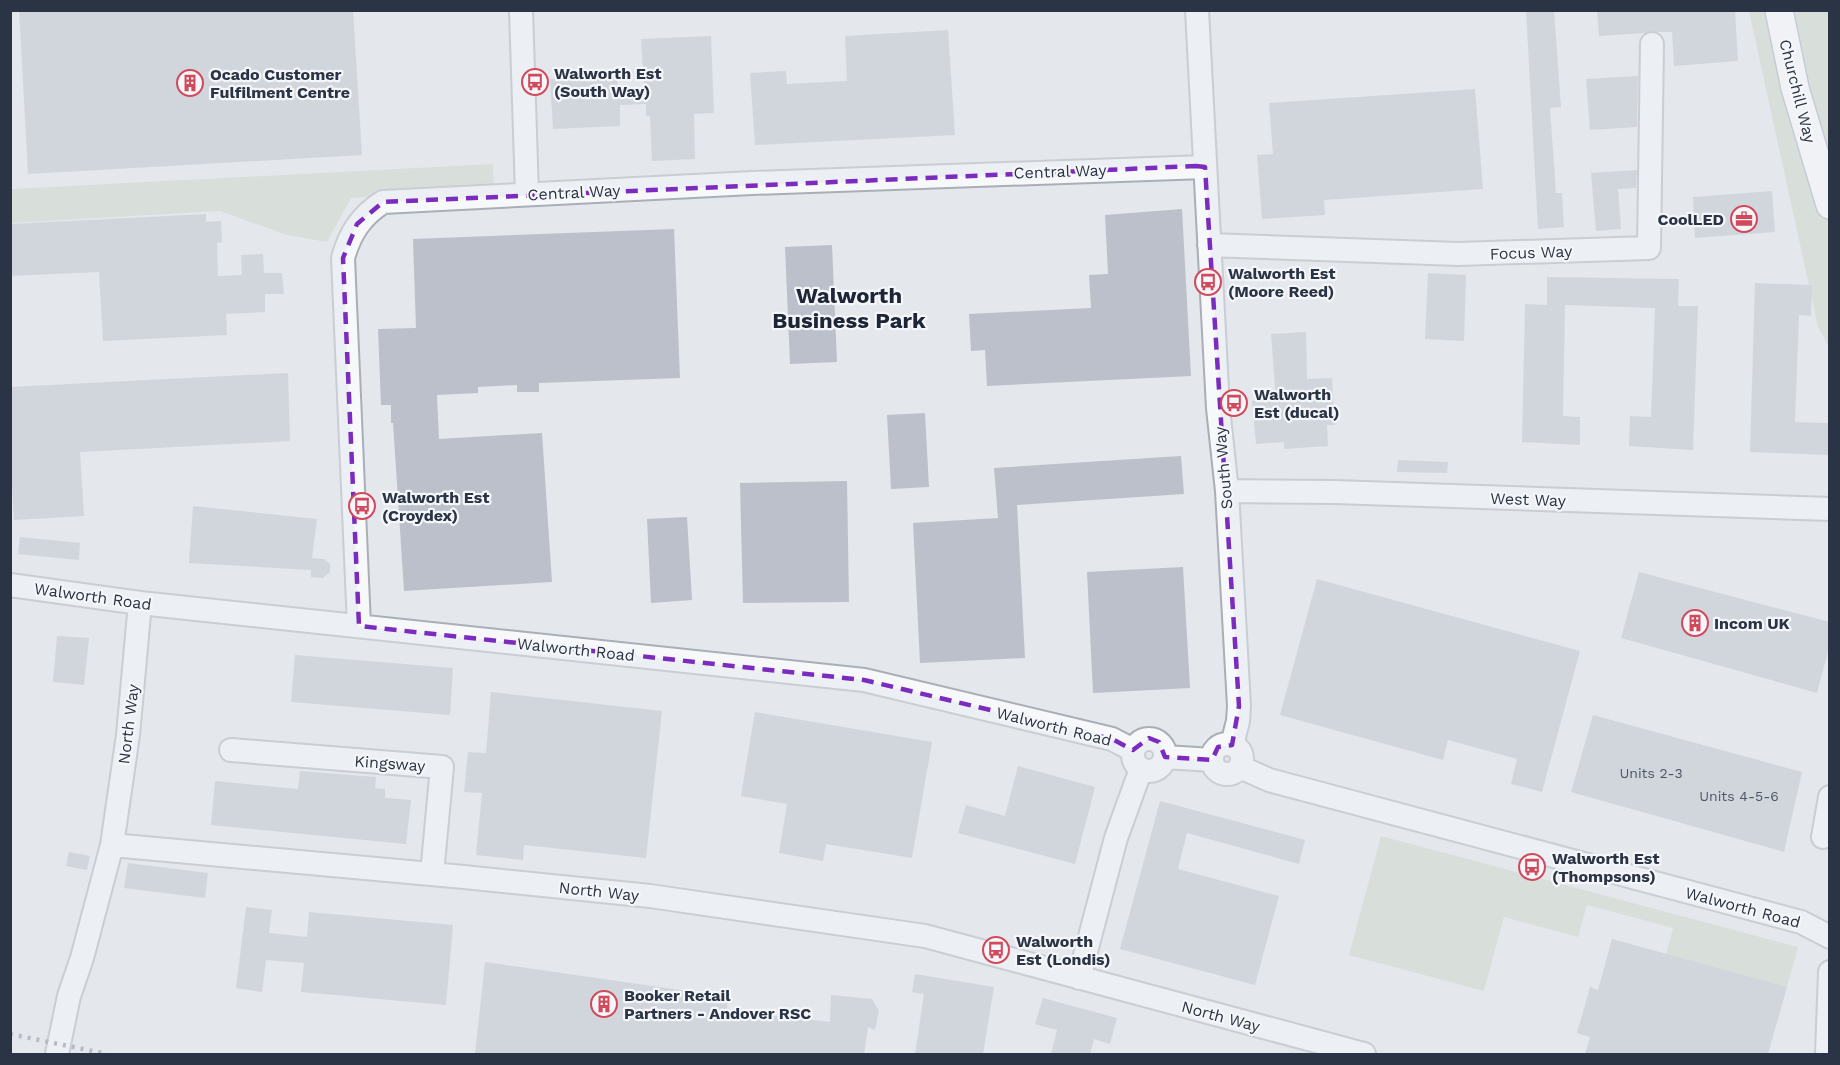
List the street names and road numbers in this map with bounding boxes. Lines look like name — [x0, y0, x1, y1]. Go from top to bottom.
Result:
street label: Churchill Way — [1775, 37, 1820, 146]
street label: Central Way — [1013, 160, 1108, 183]
street label: Central Way — [527, 181, 622, 204]
street label: Focus Way — [1490, 242, 1573, 263]
street label: South Way — [1210, 425, 1237, 510]
street label: West Way — [1490, 489, 1567, 510]
street label: Walworth Road — [33, 579, 153, 614]
street label: Walworth Road — [516, 634, 636, 665]
street label: North Way — [114, 682, 143, 765]
street label: Walworth Road — [994, 703, 1114, 750]
street label: Kingsway — [354, 752, 427, 776]
street label: North Way — [558, 878, 641, 905]
street label: Walworth Road — [1683, 883, 1802, 932]
street label: North Way — [1180, 997, 1263, 1036]

